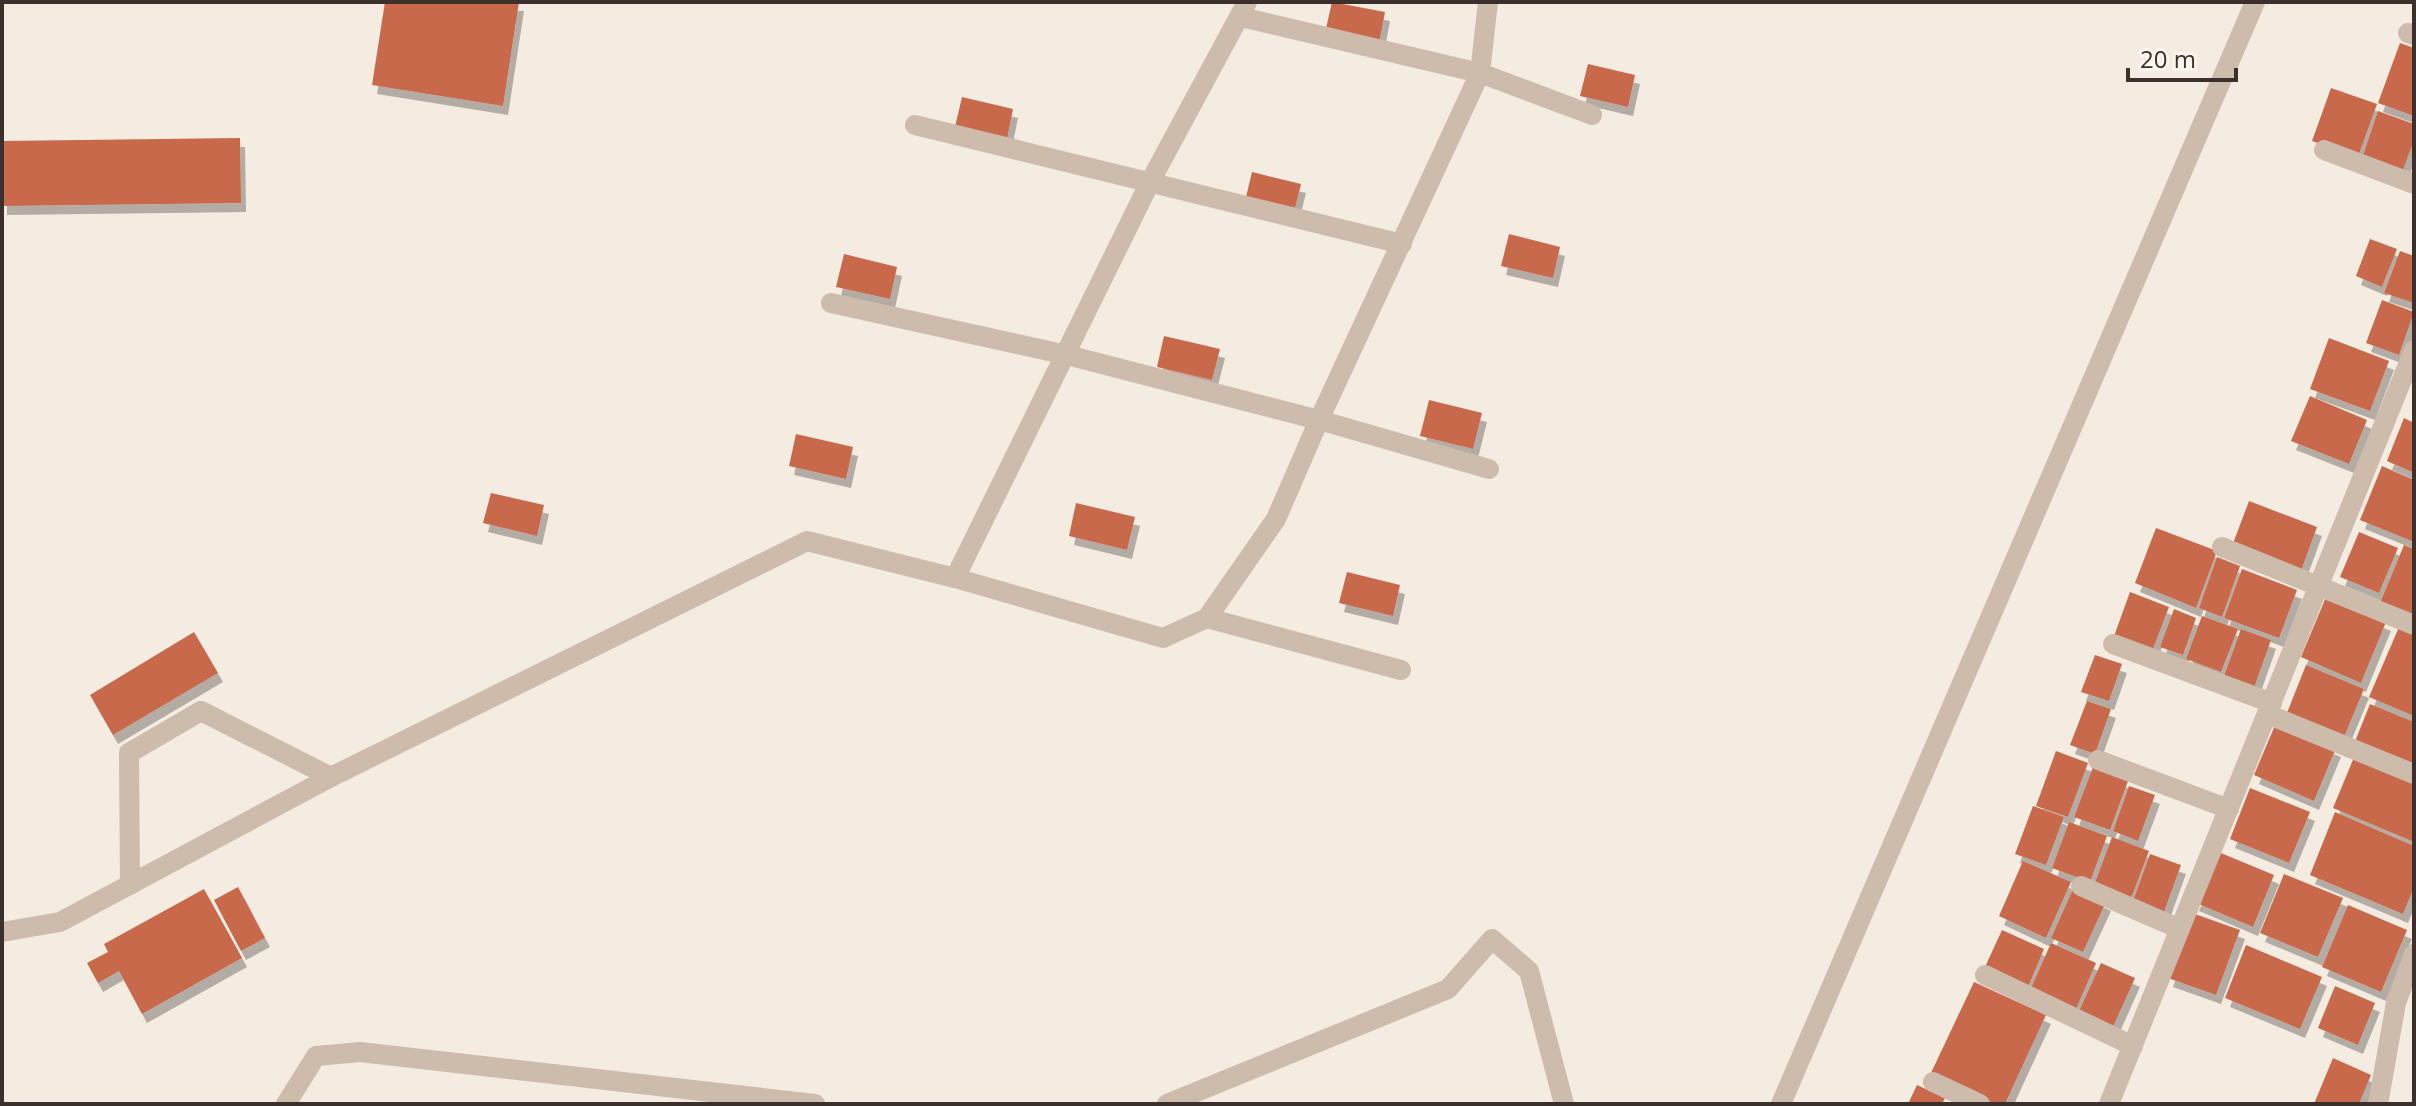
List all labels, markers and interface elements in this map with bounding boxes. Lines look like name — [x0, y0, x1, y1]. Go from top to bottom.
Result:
scale bar — [2128, 32, 2236, 82]
text: 20 m — [2140, 42, 2196, 75]

